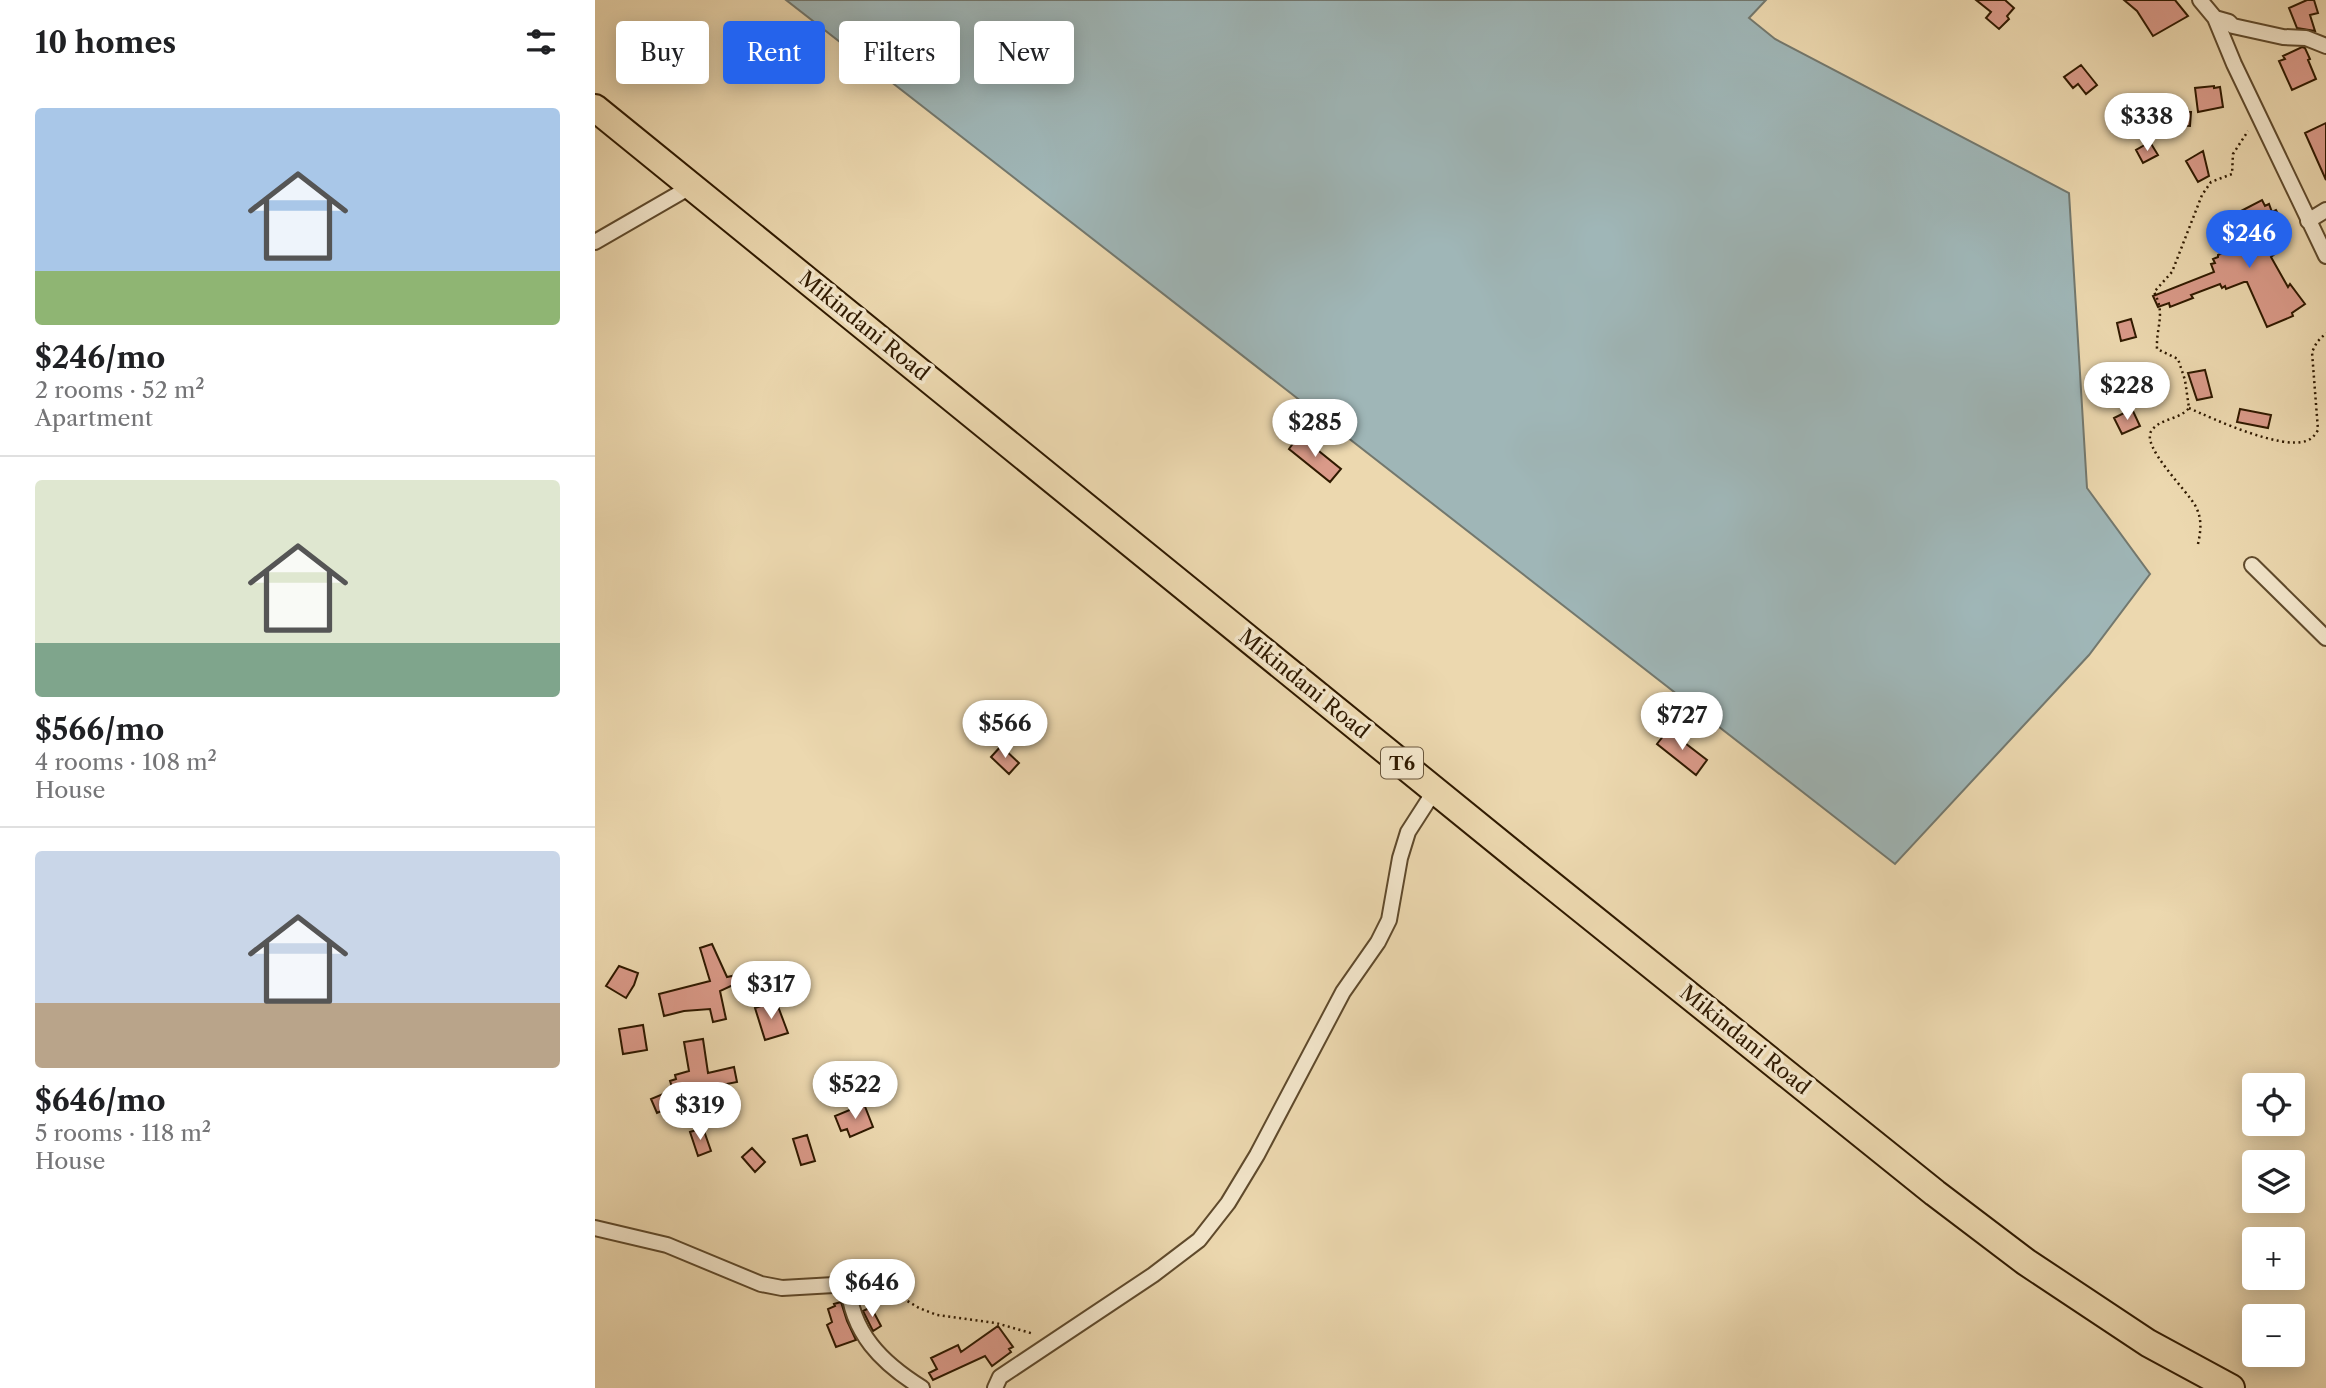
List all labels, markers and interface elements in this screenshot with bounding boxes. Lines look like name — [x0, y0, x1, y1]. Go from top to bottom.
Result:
chip: Buy — [616, 21, 709, 84]
chip: Rent — [723, 21, 825, 84]
chip: Filters — [839, 21, 960, 84]
chip: New — [974, 21, 1074, 84]
icon: filters — [522, 23, 560, 61]
text: 10 homes — [35, 24, 176, 61]
pin: $338 — [2106, 94, 2188, 153]
text: $338 — [2120, 102, 2174, 130]
icon: home — [235, 153, 361, 279]
pin: $246 — [2208, 210, 2290, 270]
text: $246 — [2222, 219, 2276, 247]
street label: Mikindani Road — [794, 265, 935, 386]
text: $246/mo — [35, 339, 165, 376]
pin: $228 — [2086, 362, 2168, 422]
text: $228 — [2100, 371, 2154, 399]
text: 2 rooms · 52 m² — [35, 376, 205, 404]
pin: $285 — [1274, 400, 1356, 459]
text: Apartment — [35, 404, 153, 432]
text: $285 — [1288, 408, 1342, 436]
icon: home — [235, 525, 361, 651]
street label: Mikindani Road — [1234, 623, 1375, 744]
pin: $727 — [1641, 692, 1723, 752]
pin: $566 — [964, 700, 1046, 760]
text: $727 — [1657, 701, 1707, 729]
text: $566 — [978, 709, 1032, 737]
text: $566/mo — [35, 711, 164, 748]
text: 4 rooms · 108 m² — [35, 748, 217, 776]
road number: T6 — [1381, 748, 1423, 778]
text: House — [35, 776, 105, 804]
icon: home — [235, 896, 361, 1022]
pin: $317 — [730, 962, 812, 1021]
text: $317 — [747, 970, 795, 998]
street label: Mikindani Road — [1675, 979, 1816, 1100]
pin: $522 — [814, 1062, 896, 1121]
text: $522 — [829, 1070, 881, 1098]
map controls — [2242, 1073, 2305, 1367]
button: locate — [2242, 1073, 2305, 1136]
text: $646/mo — [35, 1082, 166, 1119]
pin: $319 — [659, 1082, 741, 1142]
text: $319 — [675, 1091, 725, 1119]
text: 5 rooms · 118 m² — [35, 1119, 211, 1147]
text: House — [35, 1147, 105, 1175]
button: layers — [2242, 1150, 2305, 1213]
button: + — [2242, 1227, 2305, 1290]
pin: $646 — [831, 1260, 913, 1319]
text: $646 — [845, 1268, 899, 1296]
button: − — [2242, 1304, 2305, 1367]

